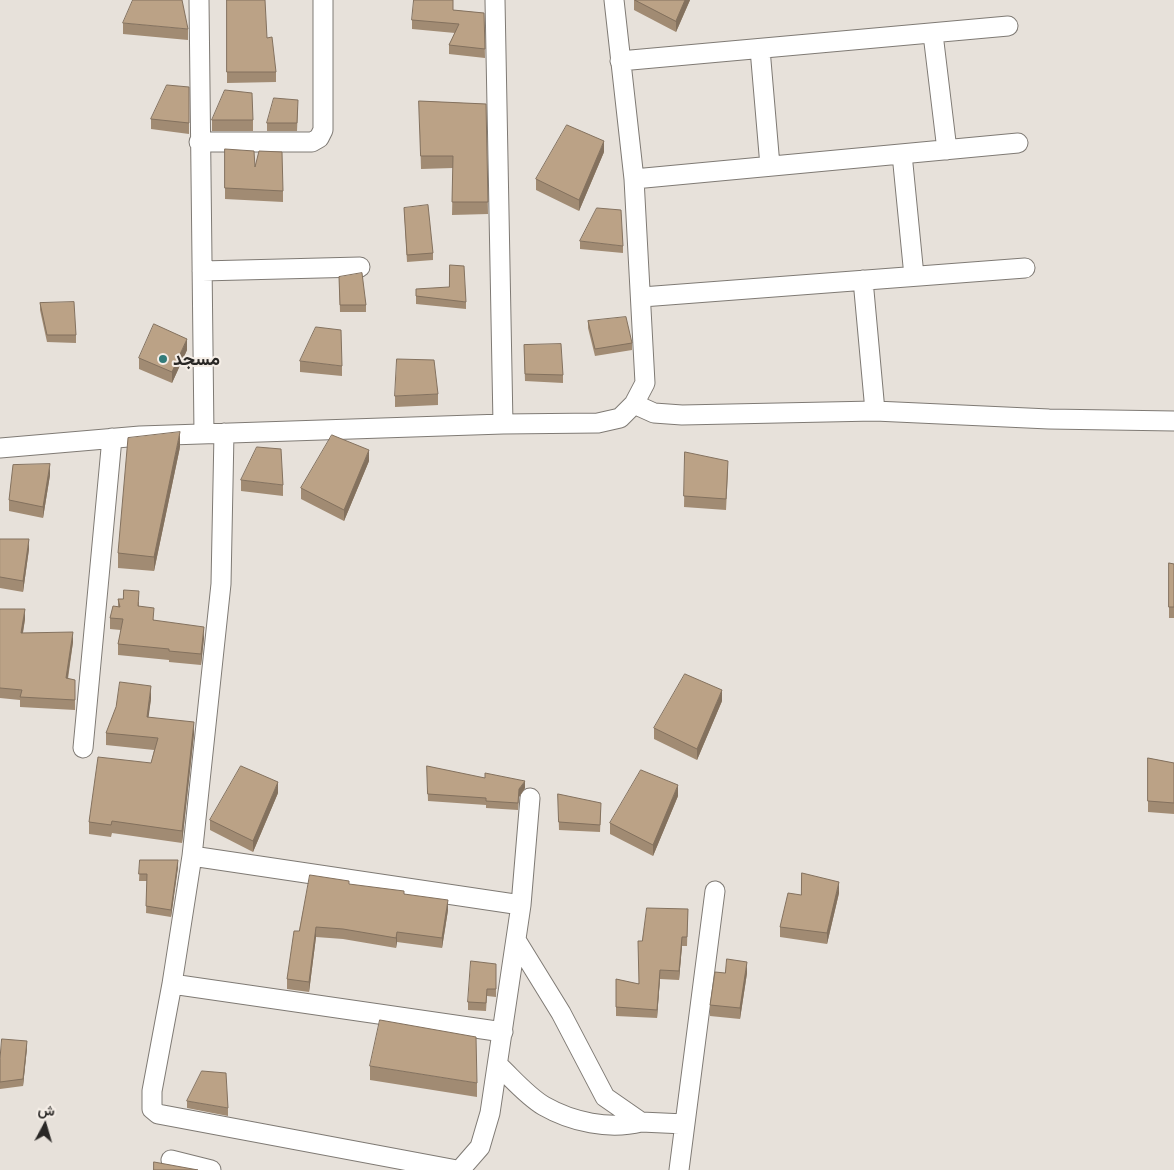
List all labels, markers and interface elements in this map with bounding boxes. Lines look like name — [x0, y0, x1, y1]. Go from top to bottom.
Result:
place label: مسجد — [173, 348, 220, 370]
marker: مسجد — [157, 353, 169, 365]
north arrow — [20, 1100, 70, 1150]
text: ش — [37, 1100, 56, 1119]

